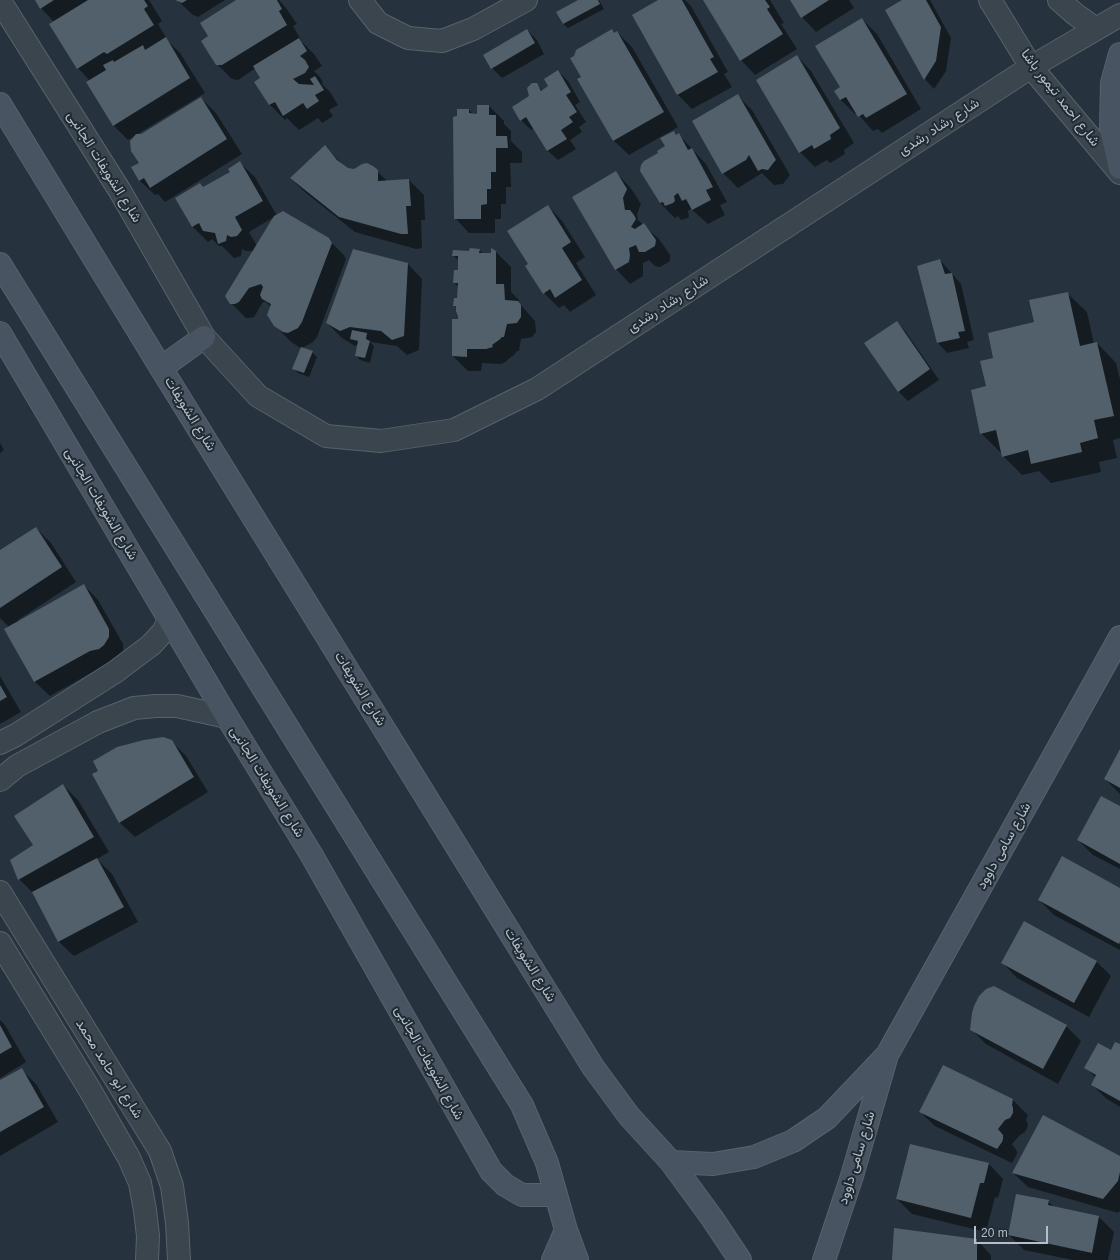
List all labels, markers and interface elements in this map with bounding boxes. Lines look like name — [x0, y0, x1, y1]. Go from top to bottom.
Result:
street label: شارع احمد تيمور باشا — [1017, 46, 1103, 150]
street label: شارع رشاد رشدى — [895, 95, 983, 159]
street label: شارع الشويفات الجانبى — [63, 108, 145, 226]
street label: شارع رشاد رشدى — [624, 272, 712, 336]
street label: شارع الشويفات — [160, 374, 220, 454]
street label: شارع الشويفات الجانبى — [61, 445, 141, 563]
street label: شارع الشويفات — [330, 649, 390, 729]
street label: شارع الشويفات الجانبى — [226, 723, 308, 841]
street label: شارع سامى داوود — [973, 800, 1035, 892]
street label: شارع الشويفات — [500, 925, 560, 1005]
street label: شارع الشويفات الجانبى — [391, 1003, 467, 1123]
street label: شارع ابو حامد محمد — [72, 1016, 146, 1122]
street label: شارع سامى داوود — [835, 1109, 879, 1207]
scale bar — [976, 1218, 1050, 1244]
text: 20 m — [981, 1226, 1008, 1240]

